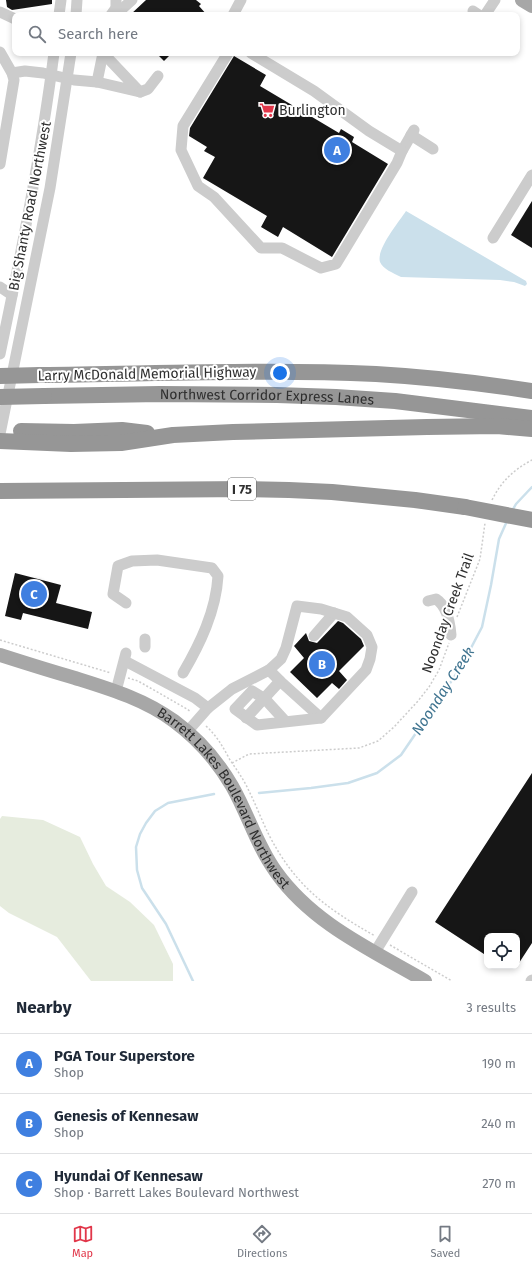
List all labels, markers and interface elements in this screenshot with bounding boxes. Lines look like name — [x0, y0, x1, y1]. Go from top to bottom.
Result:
search box — [12, 12, 520, 56]
icon: search — [26, 23, 48, 45]
text: Search here — [58, 25, 138, 43]
supermarket icon: Burlington — [258, 101, 276, 119]
place label: Burlington — [279, 102, 346, 119]
street label: Big Shanty Road Northwest — [5, 119, 55, 292]
pin: A — [324, 135, 350, 165]
your location — [270, 363, 290, 383]
street label: Larry McDonald Memorial Highway — [37, 364, 257, 384]
street label: Northwest Corridor Express Lanes — [160, 385, 375, 408]
road number: I 75 — [228, 478, 256, 500]
street label: Noonday Creek Trail — [418, 551, 478, 675]
pin: C — [21, 579, 47, 609]
water label: Noonday Creek — [408, 643, 478, 739]
pin: B — [309, 649, 335, 679]
street label: Barrett Lakes Boulevard Northwest — [154, 704, 294, 893]
map controls — [484, 933, 520, 969]
button: locate — [484, 933, 520, 969]
text: Nearby — [16, 997, 71, 1018]
text: 3 results — [466, 1000, 516, 1015]
text: PGA Tour Superstore — [54, 1047, 195, 1065]
text: A — [25, 1056, 33, 1071]
text: 190 m — [482, 1056, 516, 1071]
text: Shop — [54, 1065, 84, 1080]
text: Genesis of Kennesaw — [54, 1107, 198, 1125]
text: B — [25, 1116, 33, 1131]
text: 240 m — [481, 1116, 516, 1131]
text: Shop — [54, 1125, 84, 1140]
text: Hyundai Of Kennesaw — [54, 1167, 203, 1185]
text: C — [25, 1176, 33, 1191]
text: 270 m — [482, 1176, 516, 1191]
text: Shop · Barrett Lakes Boulevard Northwest — [54, 1185, 299, 1200]
tab: Map — [72, 1223, 94, 1260]
tab: Directions — [237, 1223, 287, 1260]
tab: Saved — [431, 1223, 460, 1260]

